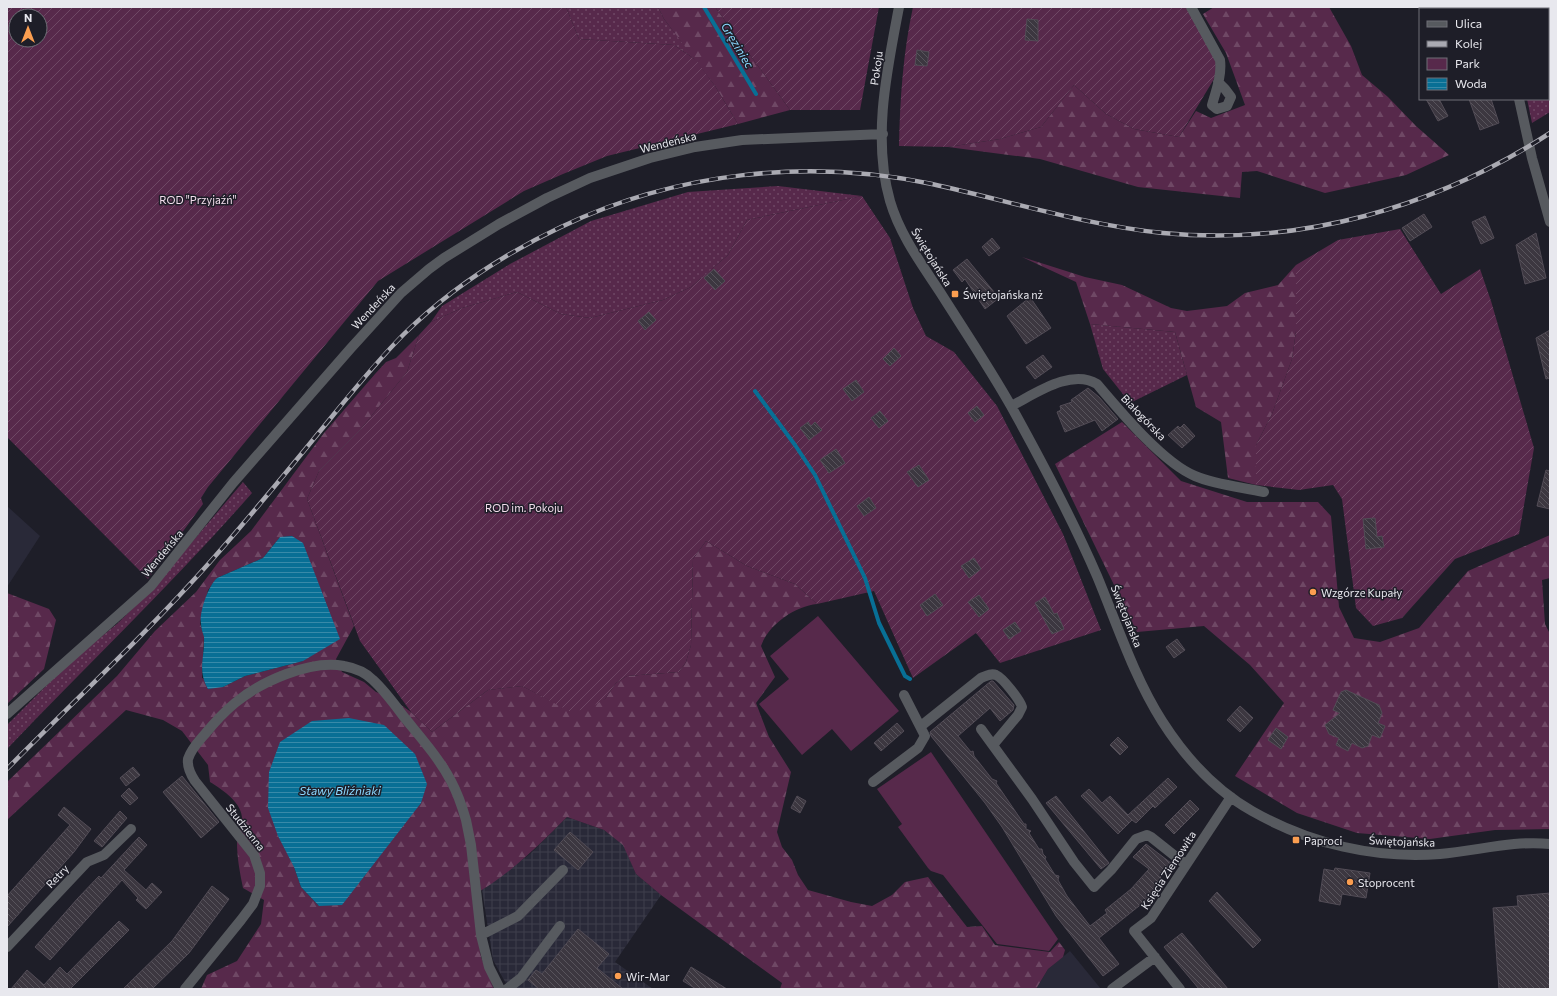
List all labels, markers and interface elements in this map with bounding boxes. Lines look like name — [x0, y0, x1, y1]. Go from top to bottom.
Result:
north arrow — [8, 8, 48, 48]
legend — [1419, 8, 1549, 100]
text: N — [24, 11, 32, 24]
text: Ulica — [1455, 16, 1482, 30]
water label: Gręziniec — [719, 20, 757, 71]
text: Kolej — [1455, 36, 1482, 50]
street label: Pokoju — [867, 50, 885, 86]
text: Park — [1455, 56, 1481, 70]
text: Woda — [1455, 76, 1487, 90]
street label: Wendeńska — [638, 129, 698, 155]
park label: ROD "Przyjaźń" — [159, 193, 237, 206]
street label: Świętojańska — [909, 225, 956, 288]
street label: Wendeńska — [349, 280, 397, 332]
place label: Świętojańska nż — [963, 287, 1044, 301]
marker: Świętojańska nż — [950, 289, 960, 299]
street label: Białogórska — [1119, 391, 1169, 443]
park label: ROD im. Pokoju — [485, 501, 563, 514]
street label: Wendeńska — [138, 527, 186, 579]
street label: Świętojańska — [1109, 583, 1146, 649]
place label: Wzgórze Kupały — [1321, 586, 1402, 599]
marker: Wzgórze Kupały — [1308, 587, 1318, 597]
water label: Stawy Bliźniaki — [299, 783, 382, 797]
street label: Studzienna — [224, 801, 268, 853]
street label: Księcia Ziemowita — [1138, 828, 1198, 912]
street label: Świętojańska — [1369, 832, 1435, 849]
place label: Paproci — [1304, 834, 1342, 847]
marker: Paproci — [1291, 835, 1301, 845]
street label: Retry — [43, 861, 71, 890]
place label: Stoprocent — [1358, 876, 1415, 889]
marker: Stoprocent — [1345, 877, 1355, 887]
place label: Wir-Mar — [626, 970, 670, 983]
marker: Wir-Mar — [613, 971, 623, 981]

